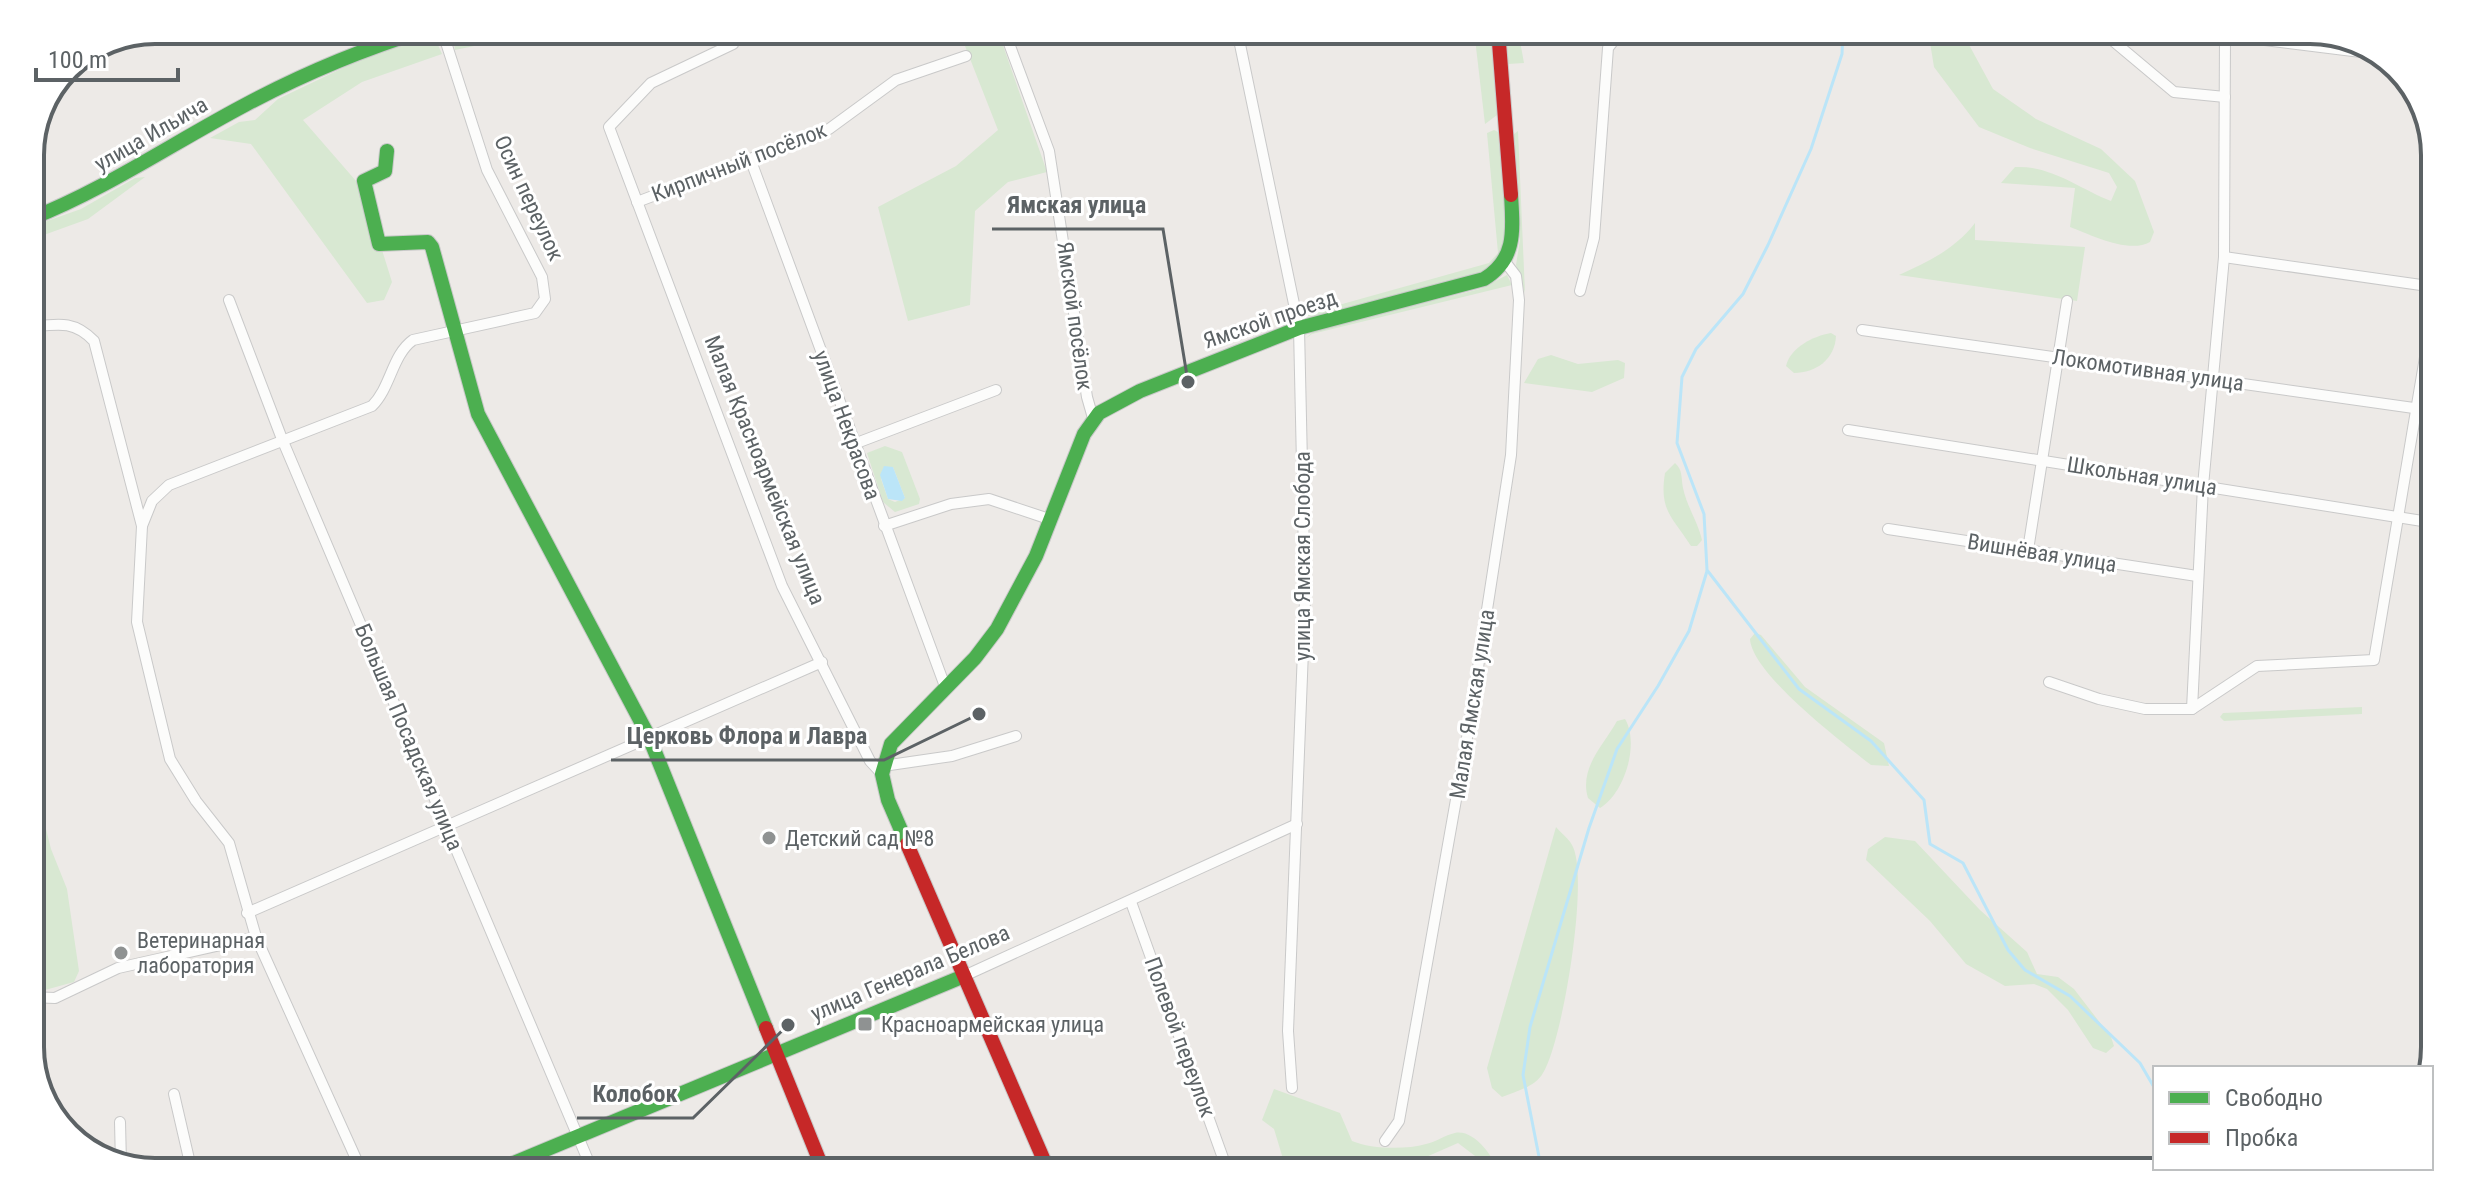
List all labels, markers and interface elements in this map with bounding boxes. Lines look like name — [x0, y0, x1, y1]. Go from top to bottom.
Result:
scale bar — [36, 32, 178, 82]
text: 100 m — [48, 46, 107, 74]
street label: улица Ильича — [90, 92, 212, 176]
street label: Кирпичный посёлок — [648, 117, 830, 207]
street label: Осин переулок — [489, 132, 569, 265]
callout: Ямская улица — [992, 181, 1163, 229]
text: Ямская улица — [1007, 191, 1146, 219]
street label: Ямской посёлок — [1052, 240, 1098, 392]
street label: Ямской проезд — [1200, 284, 1340, 354]
street label: Малая Красноармейская улица — [700, 332, 830, 608]
street label: Локомотивная улица — [2051, 344, 2245, 396]
street label: улица Некрасова — [808, 347, 886, 503]
street label: улица Ямская Слобода — [1290, 451, 1315, 661]
street label: Школьная улица — [2065, 452, 2219, 500]
street label: Вишнёвая улица — [1966, 529, 2118, 577]
street label: Малая Ямская улица — [1445, 608, 1499, 800]
street label: Большая Посадская улица — [350, 620, 468, 854]
callout: Церковь Флора и Лавра — [611, 712, 884, 760]
text: Церковь Флора и Лавра — [627, 722, 867, 750]
place label: Детский сад №8 — [785, 826, 934, 851]
marker: Детский сад №8 — [760, 829, 778, 847]
street label: улица Генерала Белова — [807, 920, 1013, 1026]
place label: Ветеринарная лаборатория — [137, 928, 265, 978]
marker: Ветеринарная лаборатория — [112, 944, 130, 962]
street label: Полевой переулок — [1139, 954, 1221, 1121]
place label: Красноармейская улица — [881, 1012, 1104, 1037]
marker: Красноармейская улица — [856, 1015, 874, 1033]
legend — [2153, 1066, 2433, 1170]
callout: Колобок — [577, 1070, 693, 1118]
text: Колобок — [593, 1080, 678, 1108]
text: Свободно — [2225, 1084, 2323, 1112]
text: Пробка — [2225, 1124, 2298, 1152]

